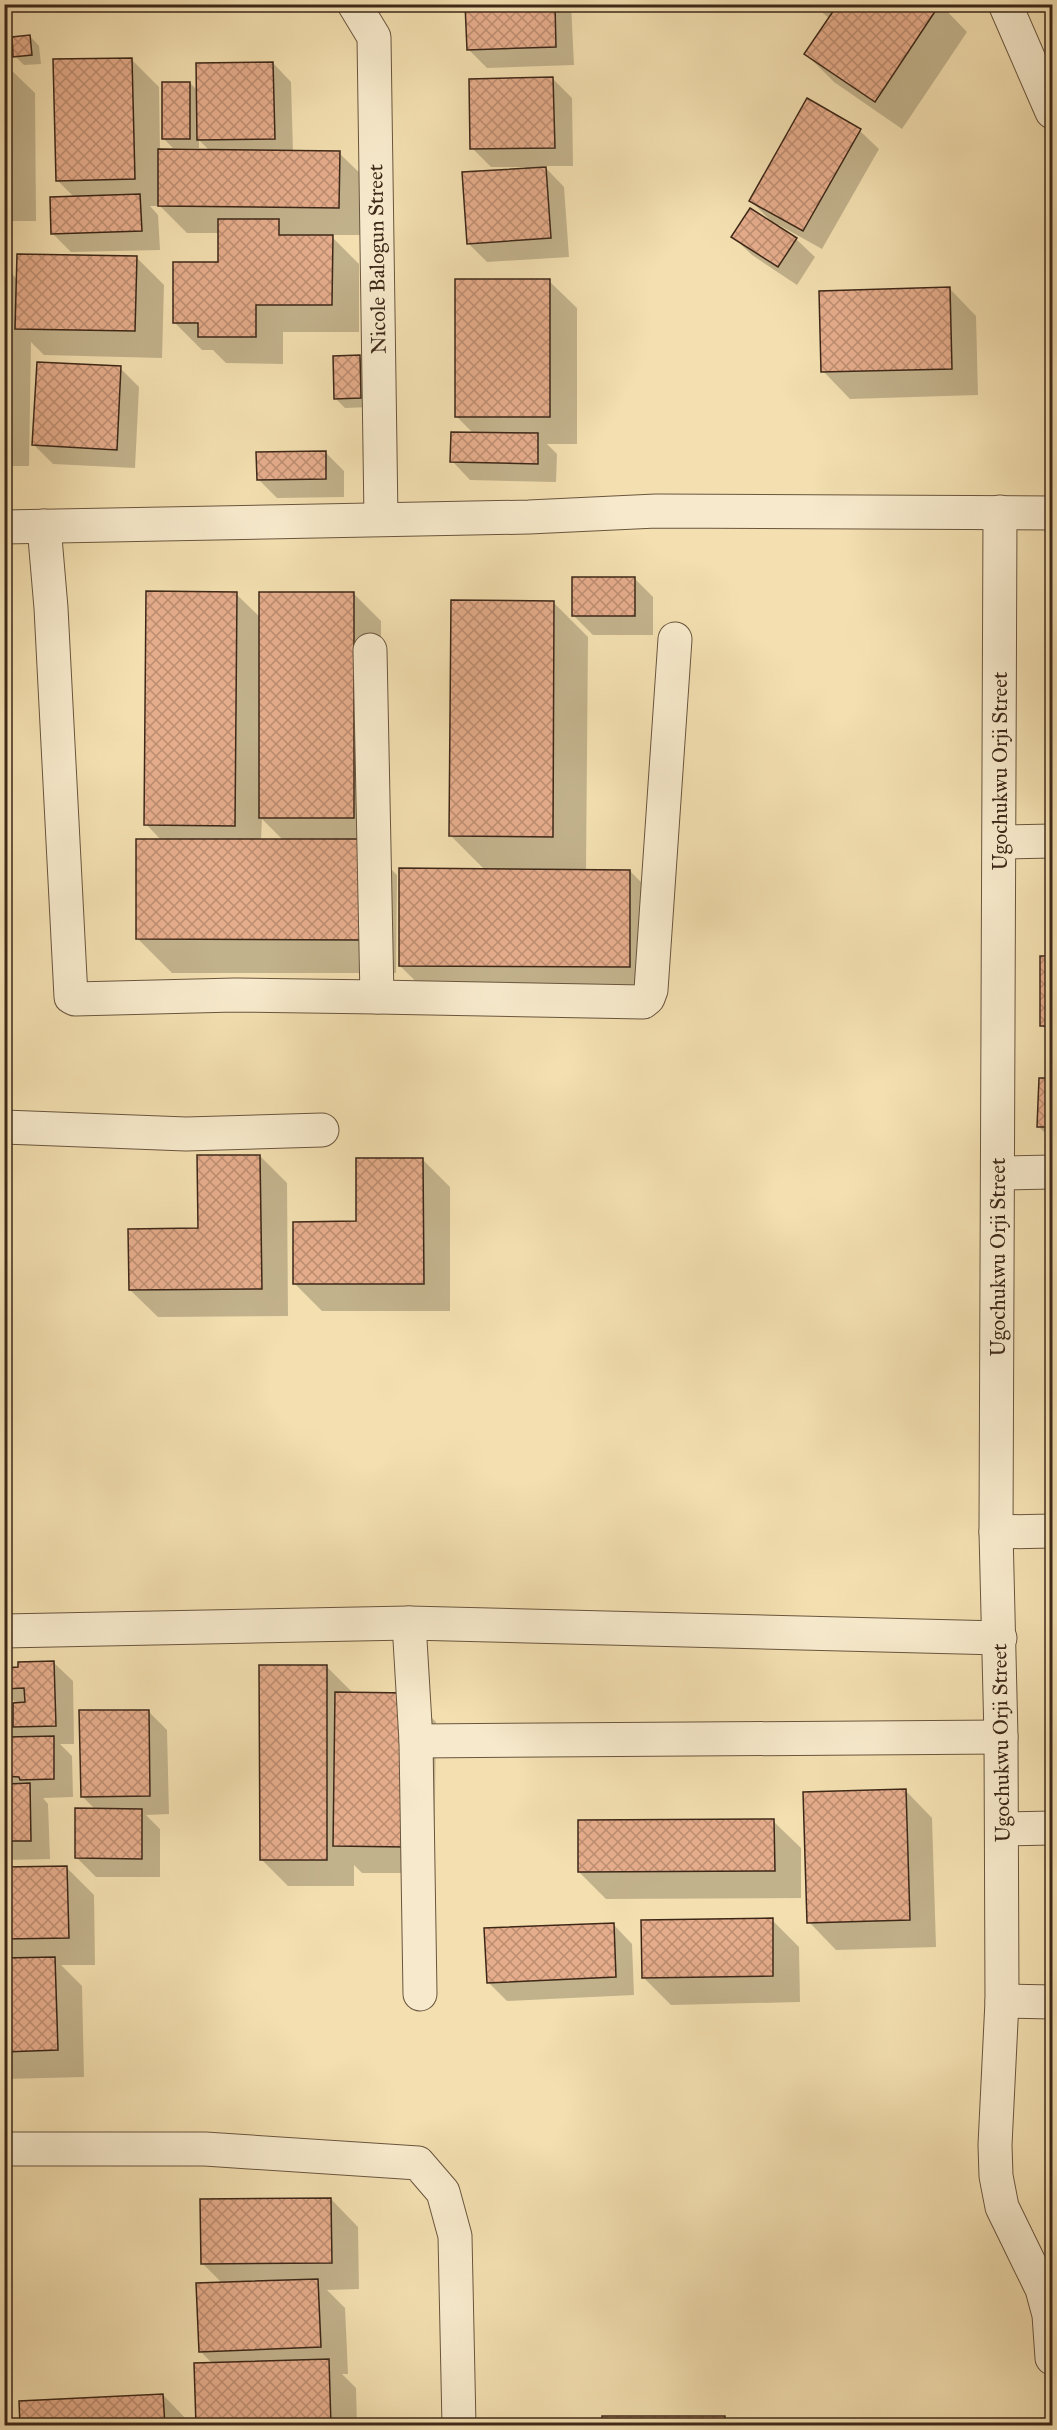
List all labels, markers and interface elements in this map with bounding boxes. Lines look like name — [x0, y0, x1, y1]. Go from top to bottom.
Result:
street label: Nicole Balogun Street — [362, 163, 392, 354]
street label: Ugochukwu Orji Street — [987, 671, 1013, 870]
street label: Ugochukwu Orji Street — [985, 1157, 1011, 1356]
street label: Ugochukwu Orji Street — [986, 1643, 1016, 1843]

